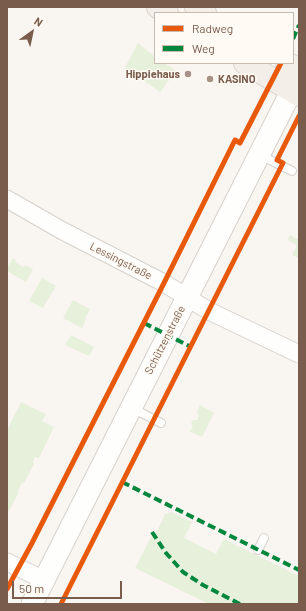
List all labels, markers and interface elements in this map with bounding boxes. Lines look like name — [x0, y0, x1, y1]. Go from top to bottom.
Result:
north arrow — [12, 12, 52, 52]
legend — [154, 12, 294, 64]
text: N — [32, 14, 45, 29]
text: Radweg — [192, 21, 233, 35]
text: Weg — [192, 41, 215, 55]
place label: Hippiehaus — [126, 67, 180, 81]
marker: Hippiehaus — [183, 69, 193, 79]
place label: KASINO — [218, 72, 255, 86]
marker: KASINO — [205, 74, 215, 84]
street label: Lessingstraße — [88, 240, 154, 282]
street label: Schützenstraße — [142, 303, 188, 377]
scale bar — [14, 573, 124, 599]
text: 50 m — [19, 581, 44, 595]

